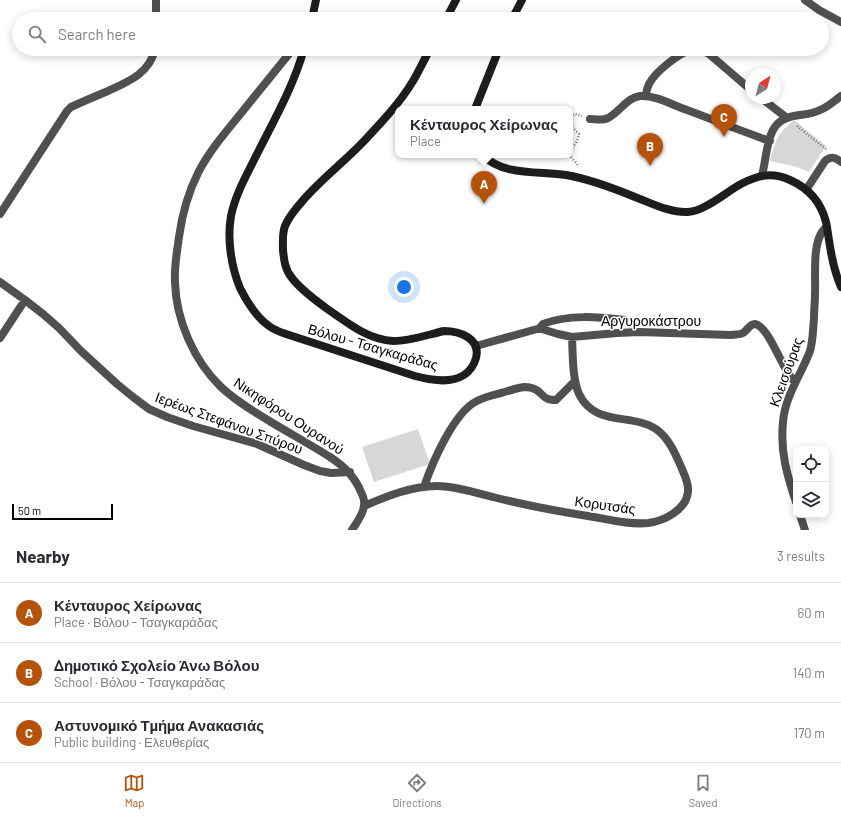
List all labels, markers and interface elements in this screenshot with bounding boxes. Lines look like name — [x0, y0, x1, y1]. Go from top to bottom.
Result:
search box — [12, 12, 829, 56]
icon: search — [26, 23, 48, 45]
text: Search here — [58, 25, 136, 43]
north arrow — [745, 68, 781, 104]
pin: C — [711, 104, 737, 137]
popup — [395, 106, 573, 158]
text: Κένταυρος Χείρωνας — [410, 115, 558, 133]
text: Place — [410, 133, 441, 149]
pin: B — [637, 133, 663, 166]
pin: A — [471, 171, 497, 204]
your location — [394, 277, 414, 297]
street label: Αργυροκάστρου — [601, 312, 701, 329]
street label: Βόλου - Τσαγκαράδας — [306, 320, 440, 373]
street label: Κλεισούρας — [765, 335, 806, 409]
street label: Νικηφόρου Ουρανού — [231, 374, 348, 458]
street label: Ιερέως Στεφάνου Σπύρου — [153, 388, 305, 457]
map controls — [793, 446, 829, 518]
button: locate — [793, 446, 829, 482]
button: layers — [793, 482, 829, 518]
street label: Κορυτσάς — [573, 492, 637, 517]
scale bar — [12, 502, 113, 521]
text: 50 m — [18, 504, 41, 517]
text: Nearby — [16, 546, 70, 566]
text: 3 results — [777, 548, 825, 564]
text: Κένταυρος Χείρωνας — [54, 596, 202, 614]
text: A — [25, 605, 33, 621]
text: 60 m — [798, 605, 825, 621]
text: Place · Βόλου - Τσαγκαράδας — [54, 614, 218, 630]
text: Δημοτικό Σχολείο Άνω Βόλου — [54, 656, 259, 674]
text: B — [25, 665, 33, 681]
text: 140 m — [793, 665, 825, 681]
text: School · Βόλου - Τσαγκαράδας — [54, 674, 225, 690]
text: Αστυνομικό Τμήμα Ανακασιάς — [54, 716, 264, 734]
text: C — [25, 725, 33, 741]
text: 170 m — [794, 725, 825, 741]
text: Public building · Ελευθερίας — [54, 734, 209, 750]
tab: Map — [123, 772, 145, 809]
tab: Directions — [392, 772, 442, 809]
tab: Saved — [689, 772, 718, 809]

